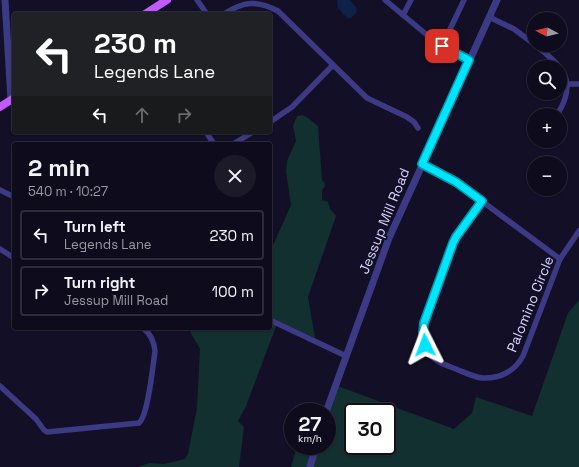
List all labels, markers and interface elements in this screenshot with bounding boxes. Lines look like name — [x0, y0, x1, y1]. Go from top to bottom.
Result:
north arrow — [527, 12, 567, 52]
map controls — [527, 12, 567, 196]
text: 230 m — [94, 25, 177, 61]
icon: left — [28, 28, 80, 80]
pin — [425, 29, 459, 63]
icon: arrive — [431, 35, 453, 57]
text: Legends Lane — [94, 60, 215, 83]
button: search — [527, 60, 567, 100]
icon: left — [89, 104, 111, 126]
icon: ahead — [131, 104, 153, 126]
icon: right — [173, 104, 195, 126]
button: + — [527, 108, 567, 148]
text: 2 min — [28, 152, 90, 183]
button: close — [214, 155, 256, 197]
button: − — [527, 156, 567, 196]
street label: Jessup Mill Road — [355, 165, 413, 277]
text: 540 m · 10:27 — [28, 183, 108, 200]
text: Turn left — [64, 217, 126, 236]
icon: left — [30, 224, 52, 246]
text: 230 m — [210, 226, 254, 245]
text: Legends Lane — [64, 236, 152, 253]
street label: Palomino Circle — [503, 253, 557, 355]
text: Turn right — [64, 273, 135, 292]
icon: right — [30, 280, 52, 302]
text: 100 m — [212, 282, 254, 301]
text: Jessup Mill Road — [64, 292, 169, 309]
position arrow — [404, 324, 446, 366]
speed limit sign: 30 — [344, 403, 396, 455]
text: 27 — [299, 411, 321, 437]
text: km/h — [298, 432, 322, 445]

